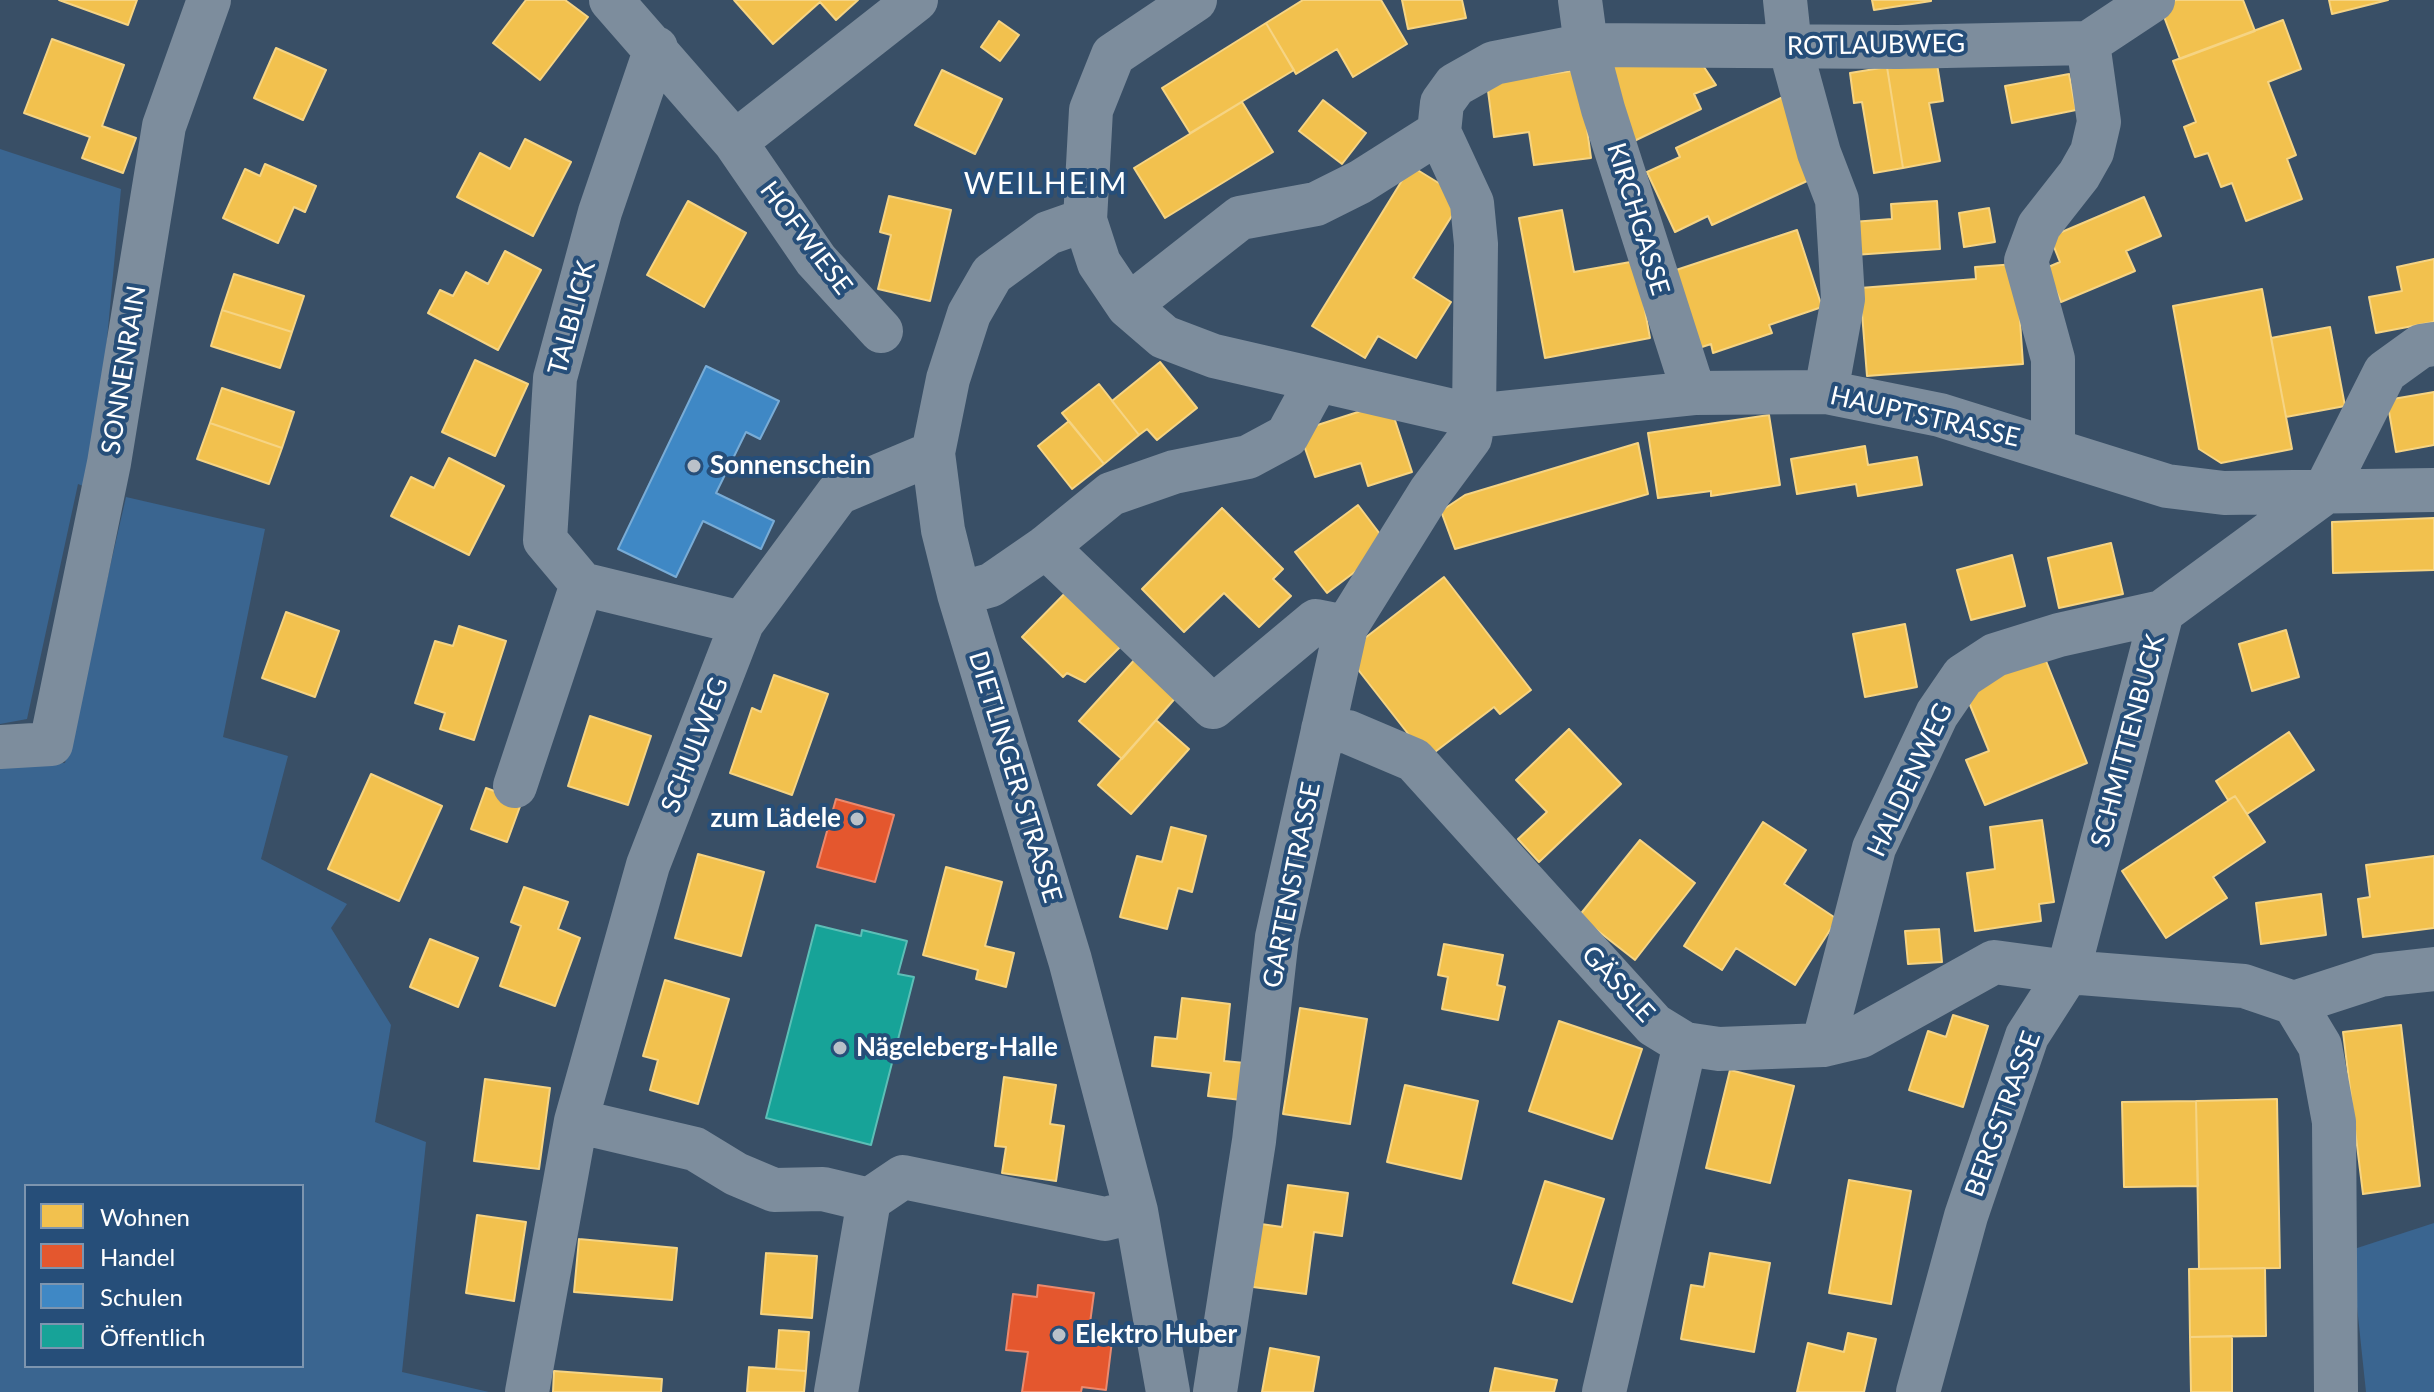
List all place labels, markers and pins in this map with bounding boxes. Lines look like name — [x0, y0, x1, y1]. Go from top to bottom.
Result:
place label: Sonnenschein — [710, 450, 871, 482]
marker: Sonnenschein — [685, 457, 703, 475]
place label: zum Lädele — [711, 803, 841, 835]
marker: zum Lädele — [848, 810, 866, 828]
place label: Nägeleberg-Halle — [856, 1032, 1058, 1064]
marker: Nägeleberg-Halle — [831, 1039, 849, 1057]
place label: Elektro Huber — [1075, 1319, 1237, 1351]
marker: Elektro Huber — [1050, 1326, 1068, 1344]

